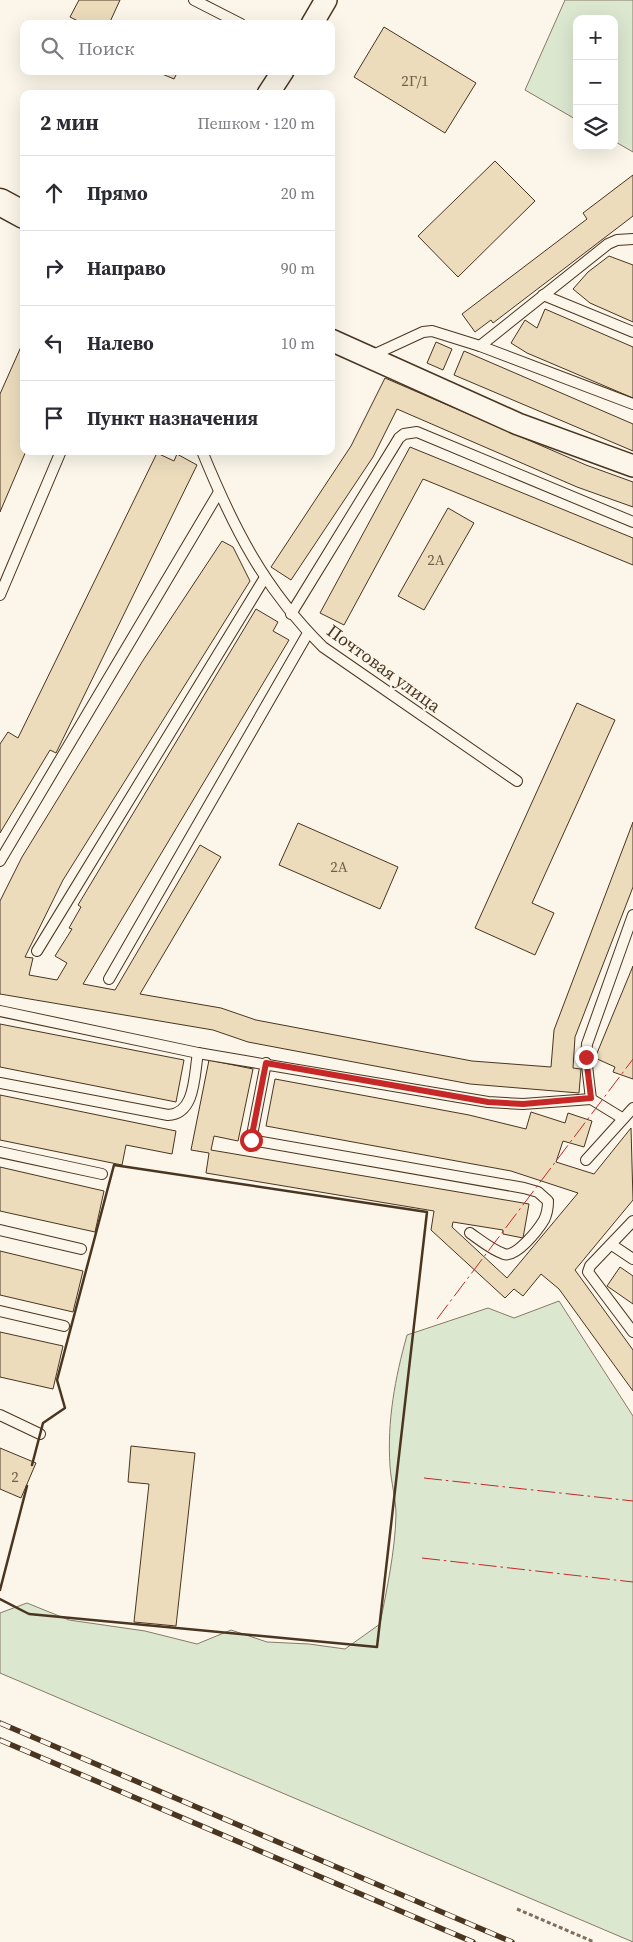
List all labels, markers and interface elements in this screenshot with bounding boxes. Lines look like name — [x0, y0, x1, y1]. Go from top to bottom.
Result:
map controls — [573, 15, 618, 150]
button: + — [573, 15, 618, 60]
search box — [20, 20, 335, 75]
icon: search — [38, 34, 66, 62]
text: Поиск — [78, 35, 135, 61]
button: − — [573, 60, 618, 105]
house number: 2Г/1 — [401, 70, 429, 91]
button: layers — [573, 105, 618, 150]
text: 2 мин — [40, 108, 99, 137]
text: Пешком · 120 m — [197, 112, 315, 134]
icon: ahead — [40, 179, 68, 207]
text: Прямо — [87, 180, 148, 206]
text: 20 m — [281, 182, 315, 204]
icon: right — [40, 254, 68, 282]
text: Направо — [87, 255, 166, 281]
text: 90 m — [281, 257, 315, 279]
icon: left — [40, 329, 68, 357]
text: Налево — [87, 330, 154, 356]
text: 10 m — [281, 332, 315, 354]
icon: arrive — [40, 404, 68, 432]
text: Пункт назначения — [87, 405, 258, 431]
house number: 2А — [427, 549, 445, 570]
street label: Почтовая улица — [322, 618, 447, 718]
house number: 2А — [330, 856, 348, 877]
route end — [575, 1046, 598, 1069]
route start — [240, 1129, 263, 1152]
house number: 2 — [11, 1466, 19, 1487]

